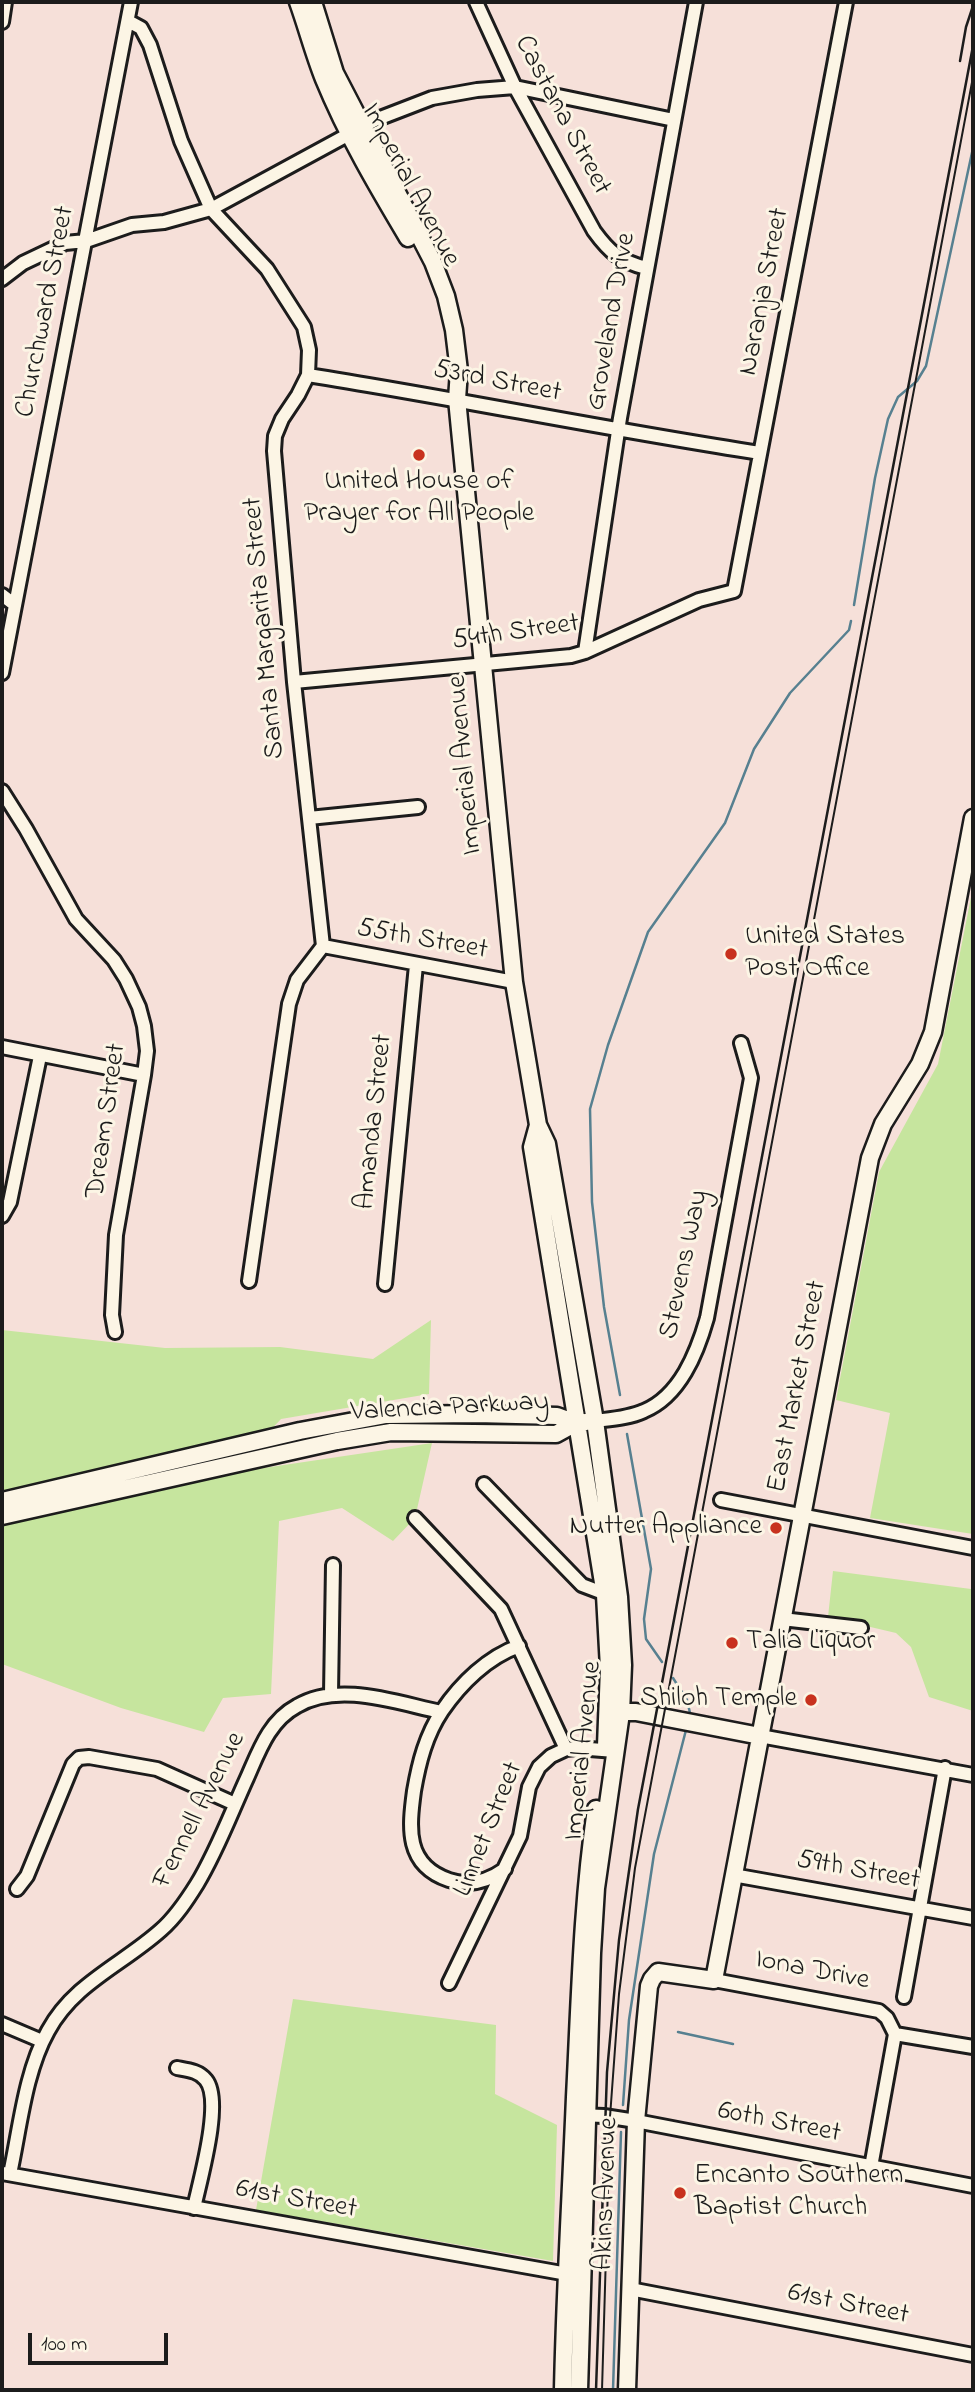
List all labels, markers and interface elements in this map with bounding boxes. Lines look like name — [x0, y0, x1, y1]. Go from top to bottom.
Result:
street label: Castana Street — [505, 31, 617, 201]
street label: Imperial Avenue — [352, 98, 466, 274]
street label: Churchward Street — [10, 204, 84, 420]
street label: Naranja Street — [733, 205, 799, 379]
street label: Groveland Drive — [581, 231, 645, 413]
street label: 53rd Street — [430, 354, 564, 412]
marker: United House of Prayer for All People — [411, 447, 427, 463]
place label: United House of Prayer for All People — [304, 466, 534, 532]
street label: Santa Margarita Street — [238, 496, 294, 760]
street label: 54th Street — [450, 608, 582, 660]
street label: Imperial Avenue — [442, 674, 492, 856]
street label: 55th Street — [354, 913, 490, 969]
place label: United States Post Office — [745, 921, 905, 987]
marker: United States Post Office — [723, 946, 739, 962]
street label: Amanda Street — [350, 1033, 402, 1211]
street label: Dream Street — [80, 1041, 136, 1201]
street label: Stevens Way — [654, 1187, 718, 1343]
street label: East Market Street — [762, 1278, 836, 1496]
street label: Valencia Parkway — [350, 1387, 550, 1431]
place label: Nutter Appliance — [570, 1511, 762, 1545]
marker: Nutter Appliance — [768, 1520, 784, 1536]
place label: Talia Liquor — [746, 1626, 875, 1660]
marker: Talia Liquor — [724, 1635, 740, 1651]
street label: Imperial Avenue — [559, 1660, 611, 1842]
place label: Shiloh Temple — [640, 1683, 797, 1717]
marker: Shiloh Temple — [803, 1692, 819, 1708]
street label: Fennell Avenue — [147, 1727, 255, 1895]
street label: Linnet Street — [448, 1758, 532, 1902]
street label: 59th Street — [794, 1845, 922, 1899]
street label: Iona Drive — [752, 1944, 872, 2000]
street label: 60th Street — [715, 2096, 843, 2152]
street label: Akins Avenue — [589, 2117, 627, 2271]
place label: Encanto Southern Baptist Church — [694, 2160, 903, 2226]
street label: 61st Street — [233, 2174, 359, 2228]
marker: Encanto Southern Baptist Church — [672, 2185, 688, 2201]
street label: 61st Street — [785, 2278, 911, 2334]
scale bar — [32, 2318, 172, 2362]
text: 100 m — [41, 2330, 87, 2360]

